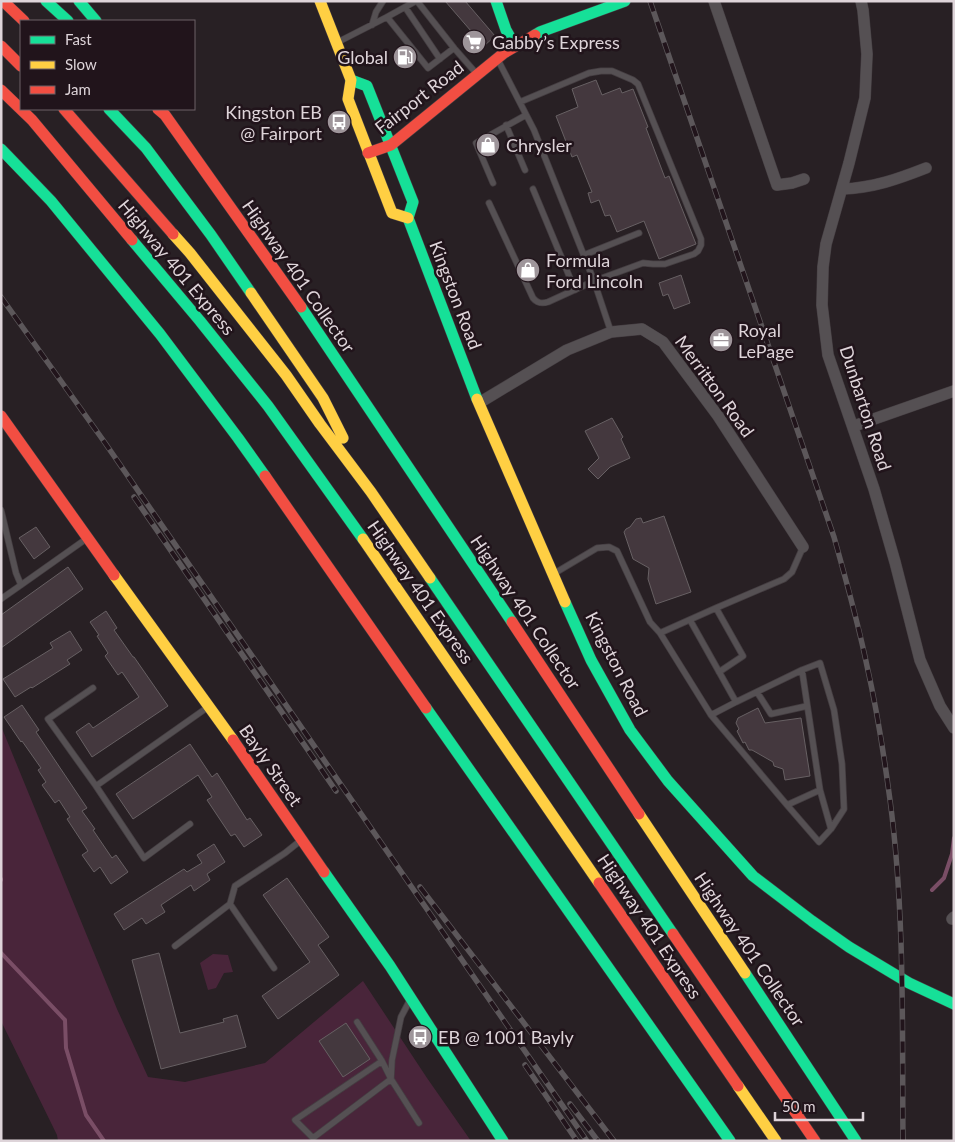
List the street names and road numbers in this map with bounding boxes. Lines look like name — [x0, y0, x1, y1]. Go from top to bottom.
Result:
street label: Fairport Road — [370, 56, 468, 138]
street label: Highway 401 Express — [114, 195, 240, 339]
street label: Highway 401 Collector — [238, 195, 360, 357]
street label: Kingston Road — [425, 238, 487, 352]
street label: Merritton Road — [671, 331, 759, 441]
street label: Dunbarton Road — [835, 343, 897, 473]
street label: Highway 401 Express — [363, 516, 479, 668]
street label: Highway 401 Collector — [466, 531, 586, 694]
street label: Kingston Road — [581, 608, 653, 720]
street label: Bayly Street — [235, 720, 307, 810]
street label: Highway 401 Express — [593, 849, 707, 1003]
street label: Highway 401 Collector — [690, 868, 810, 1031]

